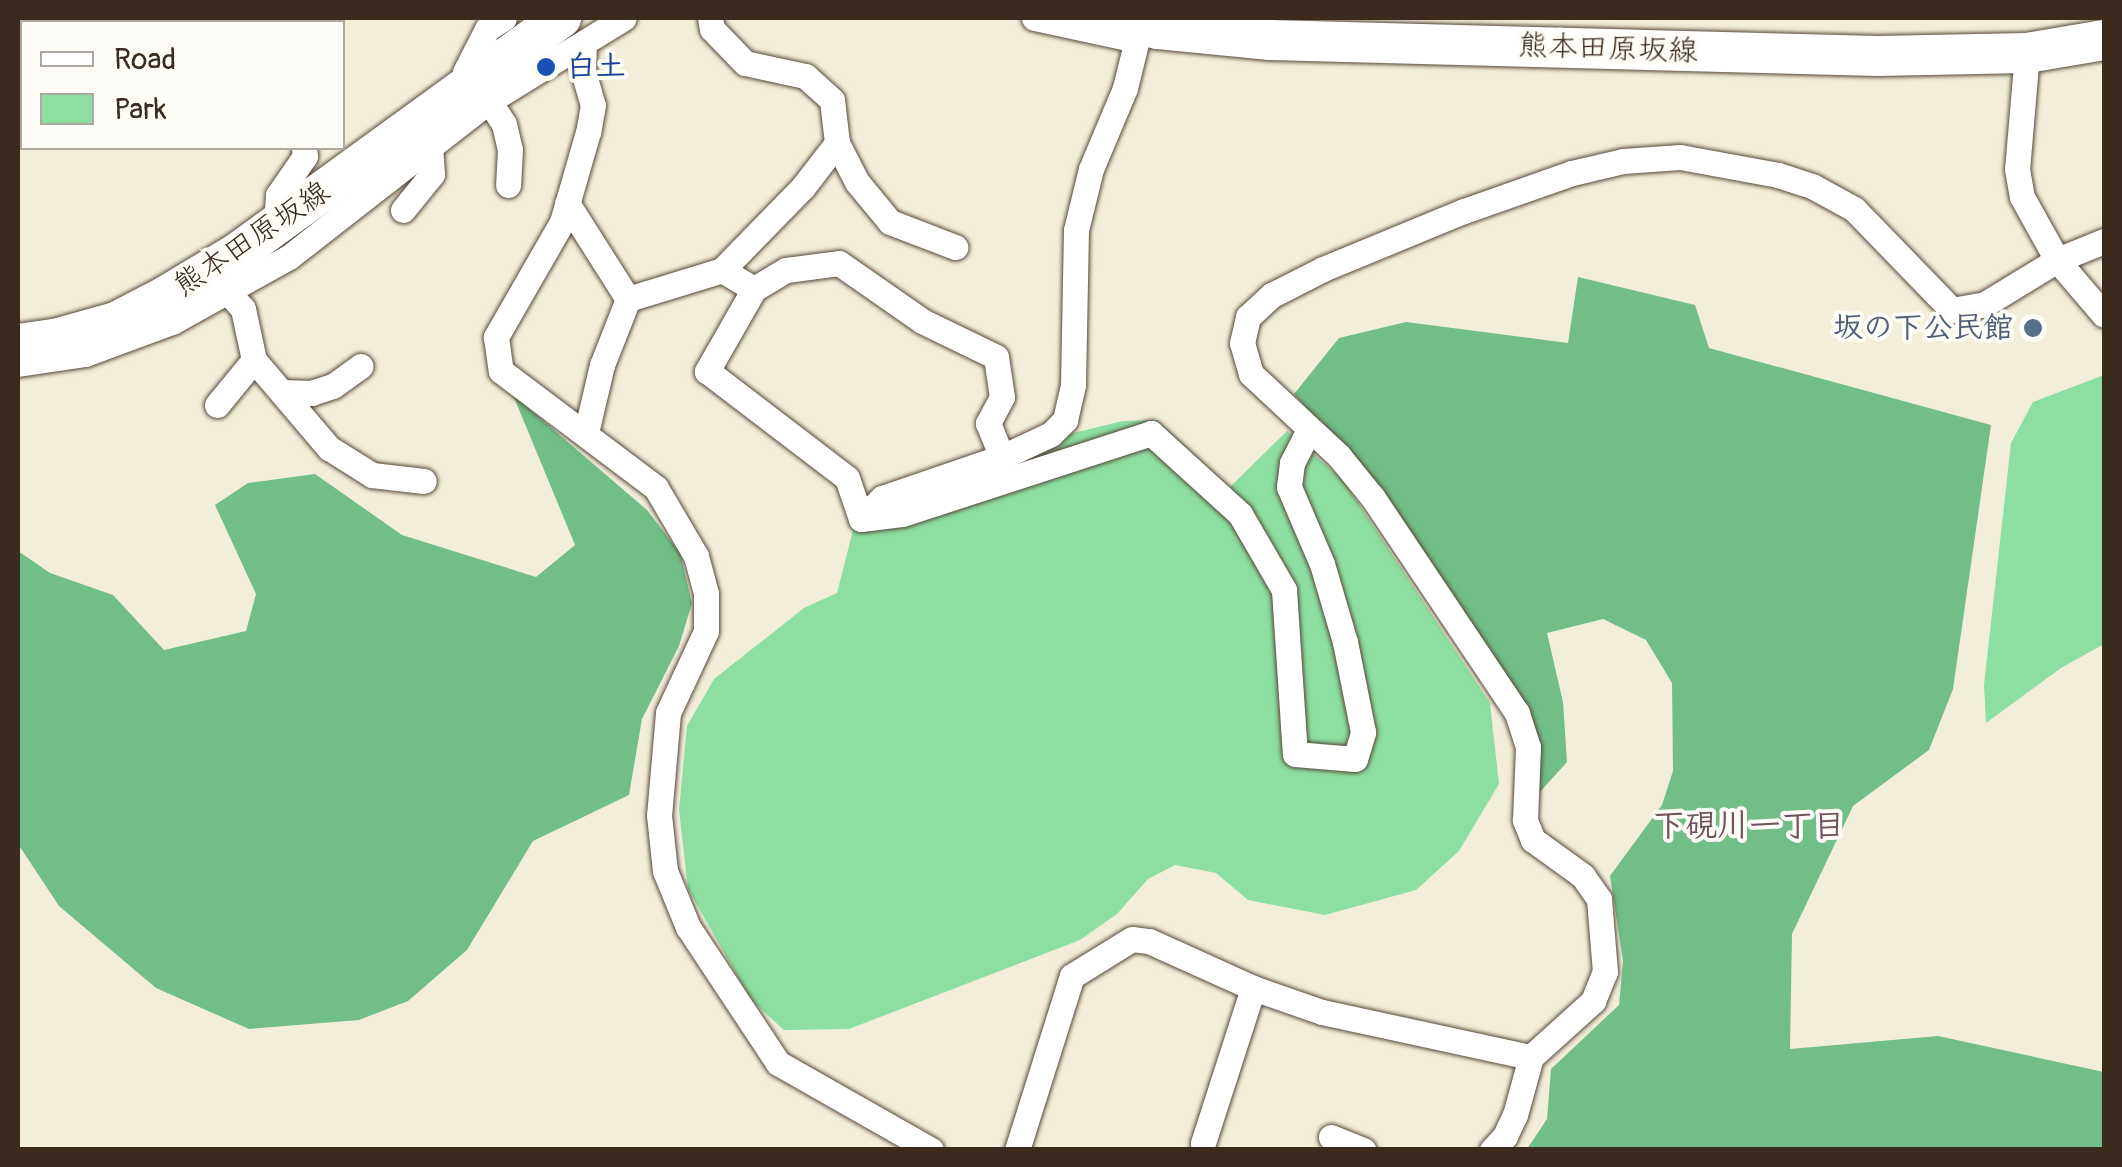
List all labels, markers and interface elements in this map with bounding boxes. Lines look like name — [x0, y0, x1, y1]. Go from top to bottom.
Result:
legend — [20, 20, 345, 150]
street label: 熊本田原坂線 — [1517, 28, 1699, 70]
text: Road — [114, 41, 176, 78]
place label: 白土 — [566, 49, 626, 85]
marker: 白土 — [535, 56, 557, 78]
text: Park — [114, 91, 167, 128]
street label: 熊本田原坂線 — [167, 174, 337, 304]
place label: 坂の下公民館 — [1833, 310, 2013, 346]
marker: 坂の下公民館 — [2022, 317, 2044, 339]
district label: 下硯川一丁目 — [1653, 807, 1845, 845]

